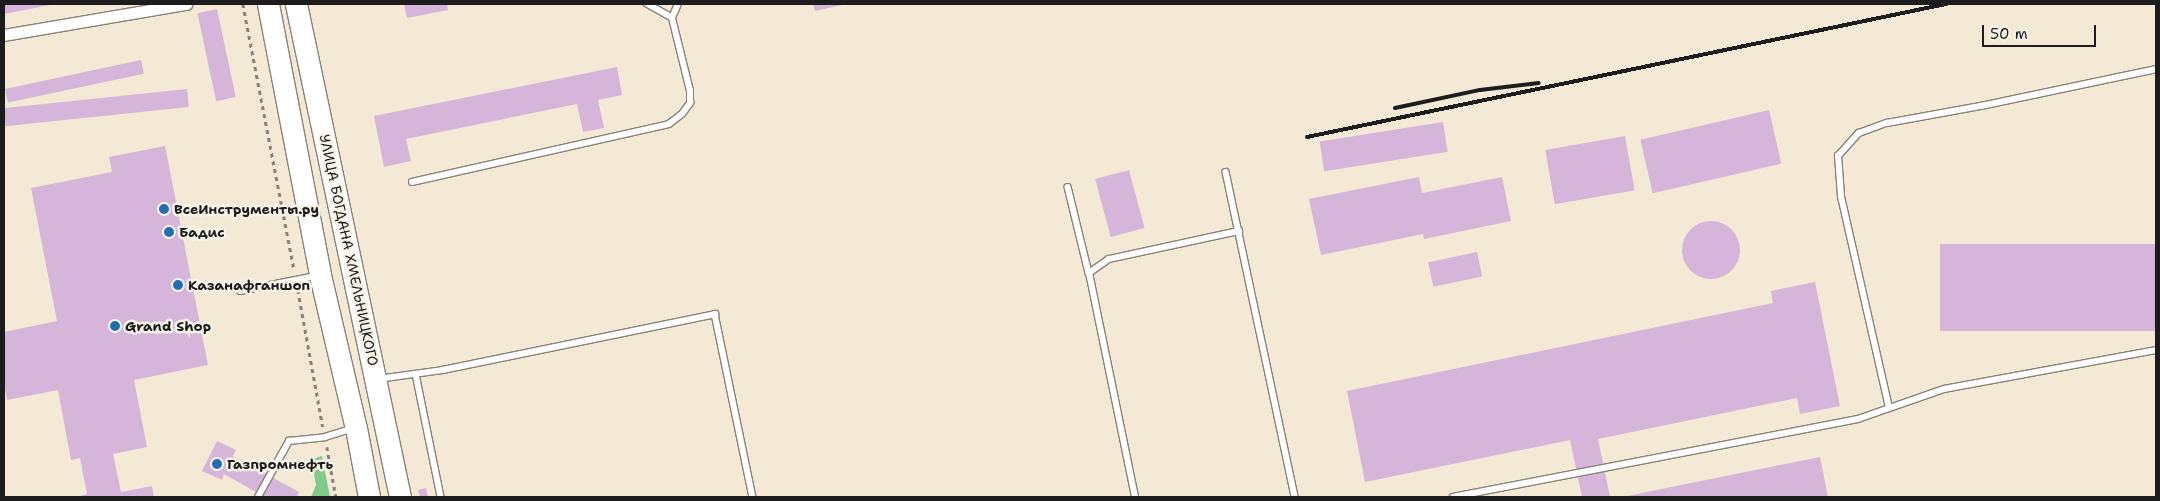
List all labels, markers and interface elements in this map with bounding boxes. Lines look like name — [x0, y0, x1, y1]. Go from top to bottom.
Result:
scale bar — [1985, 15, 2099, 47]
text: 50 m — [1990, 24, 2028, 44]
street label: УЛИЦА БОГДАНА ХМЕЛЬНИЦКОГО — [316, 133, 382, 367]
place label: ВсеИнструменты.ру — [174, 201, 319, 217]
marker: ВсеИнструменты.ру — [158, 203, 170, 215]
place label: Бадис — [179, 224, 225, 240]
marker: Бадис — [163, 226, 175, 238]
place label: Казанафганшоп — [188, 277, 310, 293]
marker: Казанафганшоп — [172, 279, 184, 291]
place label: Grand Shop — [125, 318, 211, 334]
marker: Grand Shop — [109, 320, 121, 332]
place label: Газпромнефть — [227, 456, 333, 472]
marker: Газпромнефть — [211, 458, 223, 470]

